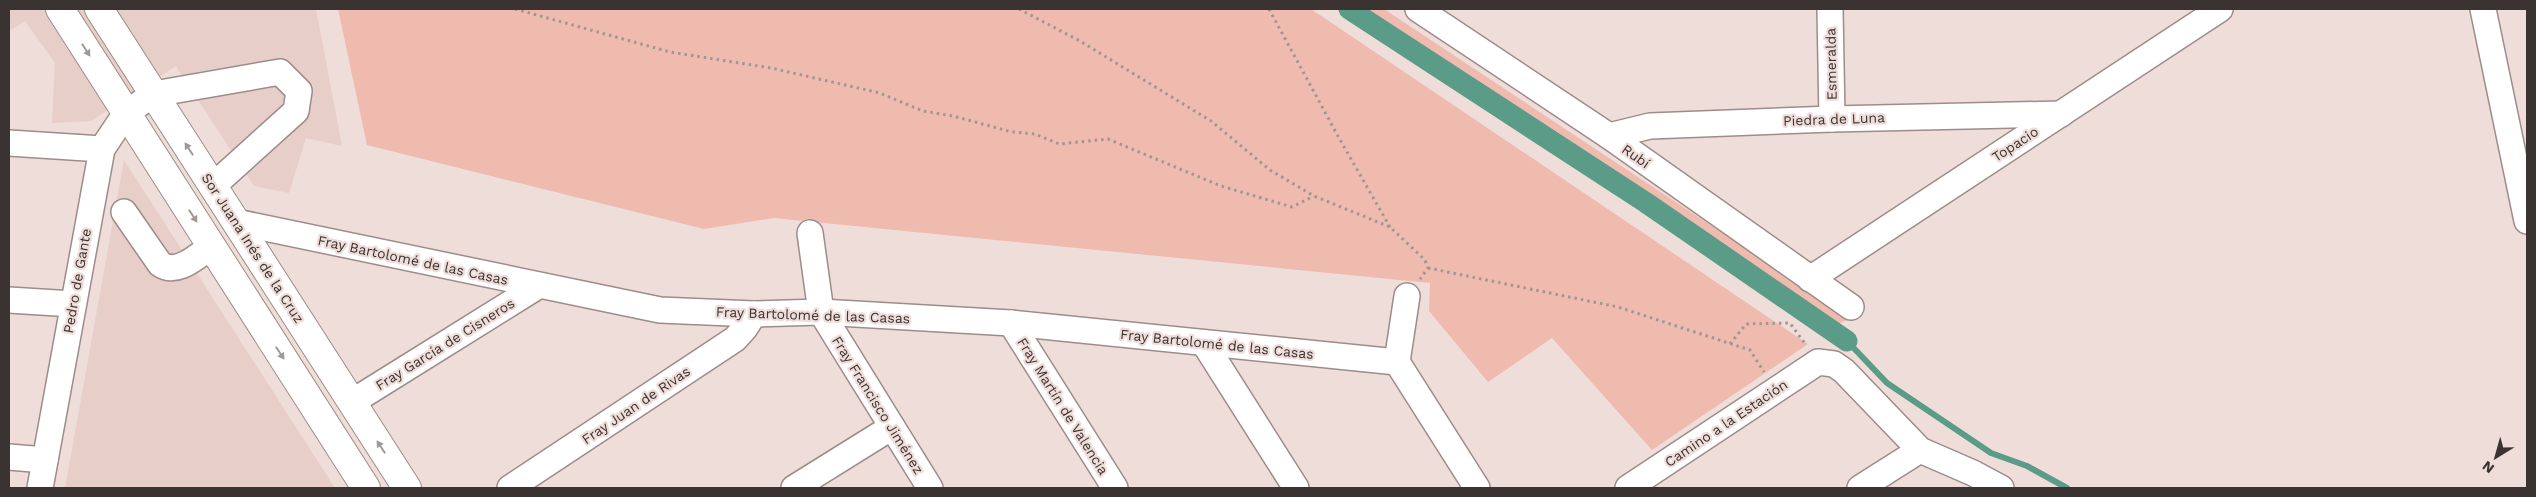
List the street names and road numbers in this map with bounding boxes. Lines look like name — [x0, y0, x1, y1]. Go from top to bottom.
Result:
street label: Esmeralda — [1822, 28, 1840, 100]
street label: Piedra de Luna — [1783, 109, 1885, 129]
street label: Topacio — [1989, 123, 2041, 165]
street label: Rubí — [1619, 141, 1653, 171]
street label: Sor Juana Inés de la Cruz — [199, 170, 307, 326]
street label: Pedro de Gante — [60, 227, 94, 335]
street label: Fray Bartolomé de las Casas — [316, 232, 510, 288]
street label: Fray García de Cisneros — [373, 295, 517, 393]
street label: Fray Bartolomé de las Casas — [716, 304, 910, 326]
street label: Fray Bartolomé de las Casas — [1120, 326, 1314, 362]
street label: Fray Francisco Jiménez — [829, 333, 927, 477]
street label: Fray Martín de Valencia — [1014, 335, 1112, 478]
street label: Fray Juan de Rivas — [579, 363, 693, 447]
street label: Camino a la Estación — [1662, 376, 1790, 470]

